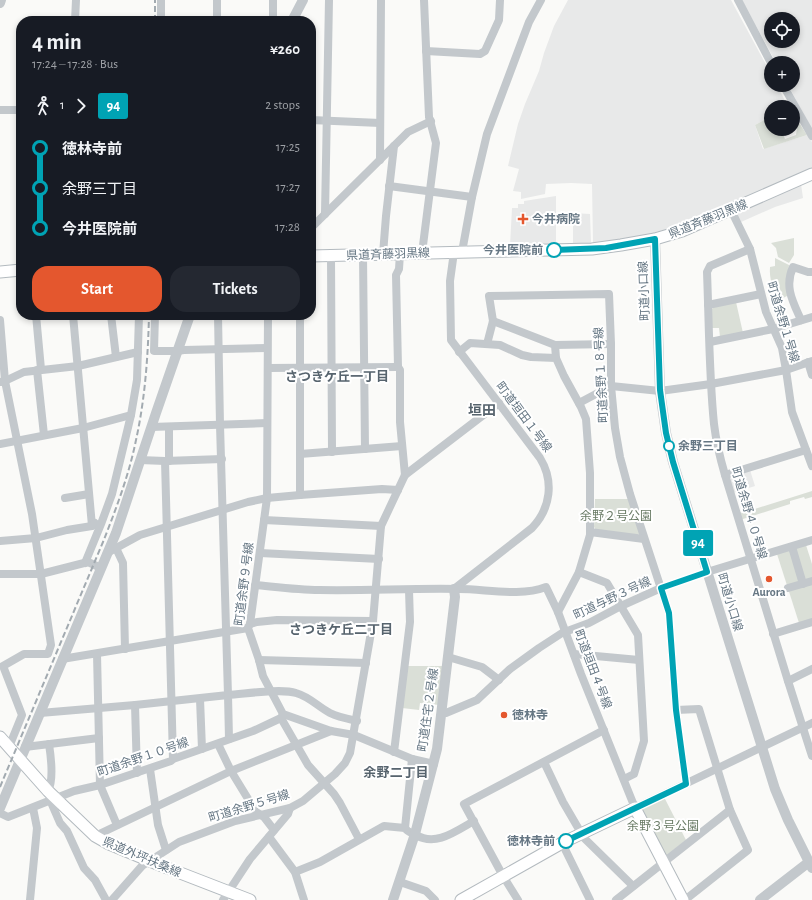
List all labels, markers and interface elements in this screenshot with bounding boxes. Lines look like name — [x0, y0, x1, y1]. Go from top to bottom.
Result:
map controls — [764, 12, 800, 136]
button: locate — [764, 12, 800, 48]
text: 4 min — [32, 31, 82, 53]
text: ¥260 — [270, 42, 300, 57]
button: + — [764, 56, 800, 92]
text: 17:24 – 17:28 · Bus — [32, 58, 118, 71]
icon: walk — [32, 95, 54, 117]
icon: forward — [70, 95, 92, 117]
text: 1 — [60, 99, 64, 112]
text: 94 — [106, 99, 120, 113]
text: 2 stops — [265, 99, 300, 112]
button: − — [764, 100, 800, 136]
text: 17:25 — [276, 141, 300, 154]
text: 徳林寺前 — [62, 142, 122, 157]
text: 17:27 — [276, 181, 300, 194]
text: 余野三丁目 — [62, 182, 137, 197]
street label: 県道斉藤羽黒線 — [666, 197, 749, 240]
place label: 今井病院 — [532, 212, 580, 225]
marker: 今井病院 — [517, 213, 529, 225]
text: 17:28 — [275, 221, 300, 234]
text: 今井医院前 — [62, 222, 137, 237]
marker: 今井医院前 — [546, 242, 562, 258]
place label: 今井医院前 — [483, 243, 543, 256]
street label: 県道斉藤羽黒線 — [346, 246, 430, 261]
street label: 町道小口線 — [636, 261, 651, 321]
button: Start — [32, 266, 162, 312]
button: Tickets — [170, 266, 300, 312]
street label: 町道余野１号線 — [765, 280, 802, 364]
street label: 町道余野１８号線 — [591, 327, 610, 423]
district label: さつきケ丘一丁目 — [285, 370, 389, 384]
street label: 町道垣田１号線 — [494, 379, 555, 454]
district label: 垣田 — [468, 403, 496, 418]
place label: 余野三丁目 — [678, 439, 738, 452]
marker: 余野三丁目 — [663, 440, 675, 452]
street label: 町道余野４０号線 — [729, 465, 770, 561]
park label: 余野２号公園 — [580, 509, 652, 522]
line badge: 94 — [680, 530, 716, 556]
text: 94 — [691, 536, 705, 550]
street label: 町道余野９号線 — [232, 541, 255, 626]
street label: 町道小口線 — [715, 571, 745, 632]
street label: 町道与野３号線 — [571, 574, 653, 621]
marker: Aurora — [764, 574, 774, 584]
place label: Aurora — [752, 586, 786, 598]
district label: さつきケ丘二丁目 — [289, 623, 393, 637]
street label: 町道垣田４号線 — [572, 627, 615, 710]
street label: 町道住宅２号線 — [415, 667, 440, 752]
place label: 徳林寺 — [512, 708, 548, 721]
marker: 徳林寺 — [499, 710, 509, 720]
street label: 町道余野１０号線 — [95, 735, 190, 778]
district label: 余野二丁目 — [363, 765, 429, 780]
street label: 町道余野５号線 — [207, 787, 291, 824]
park label: 余野３号公園 — [627, 819, 699, 832]
marker: 徳林寺前 — [558, 833, 574, 849]
street label: 県道外坪扶桑線 — [101, 834, 183, 879]
place label: 徳林寺前 — [507, 834, 555, 847]

